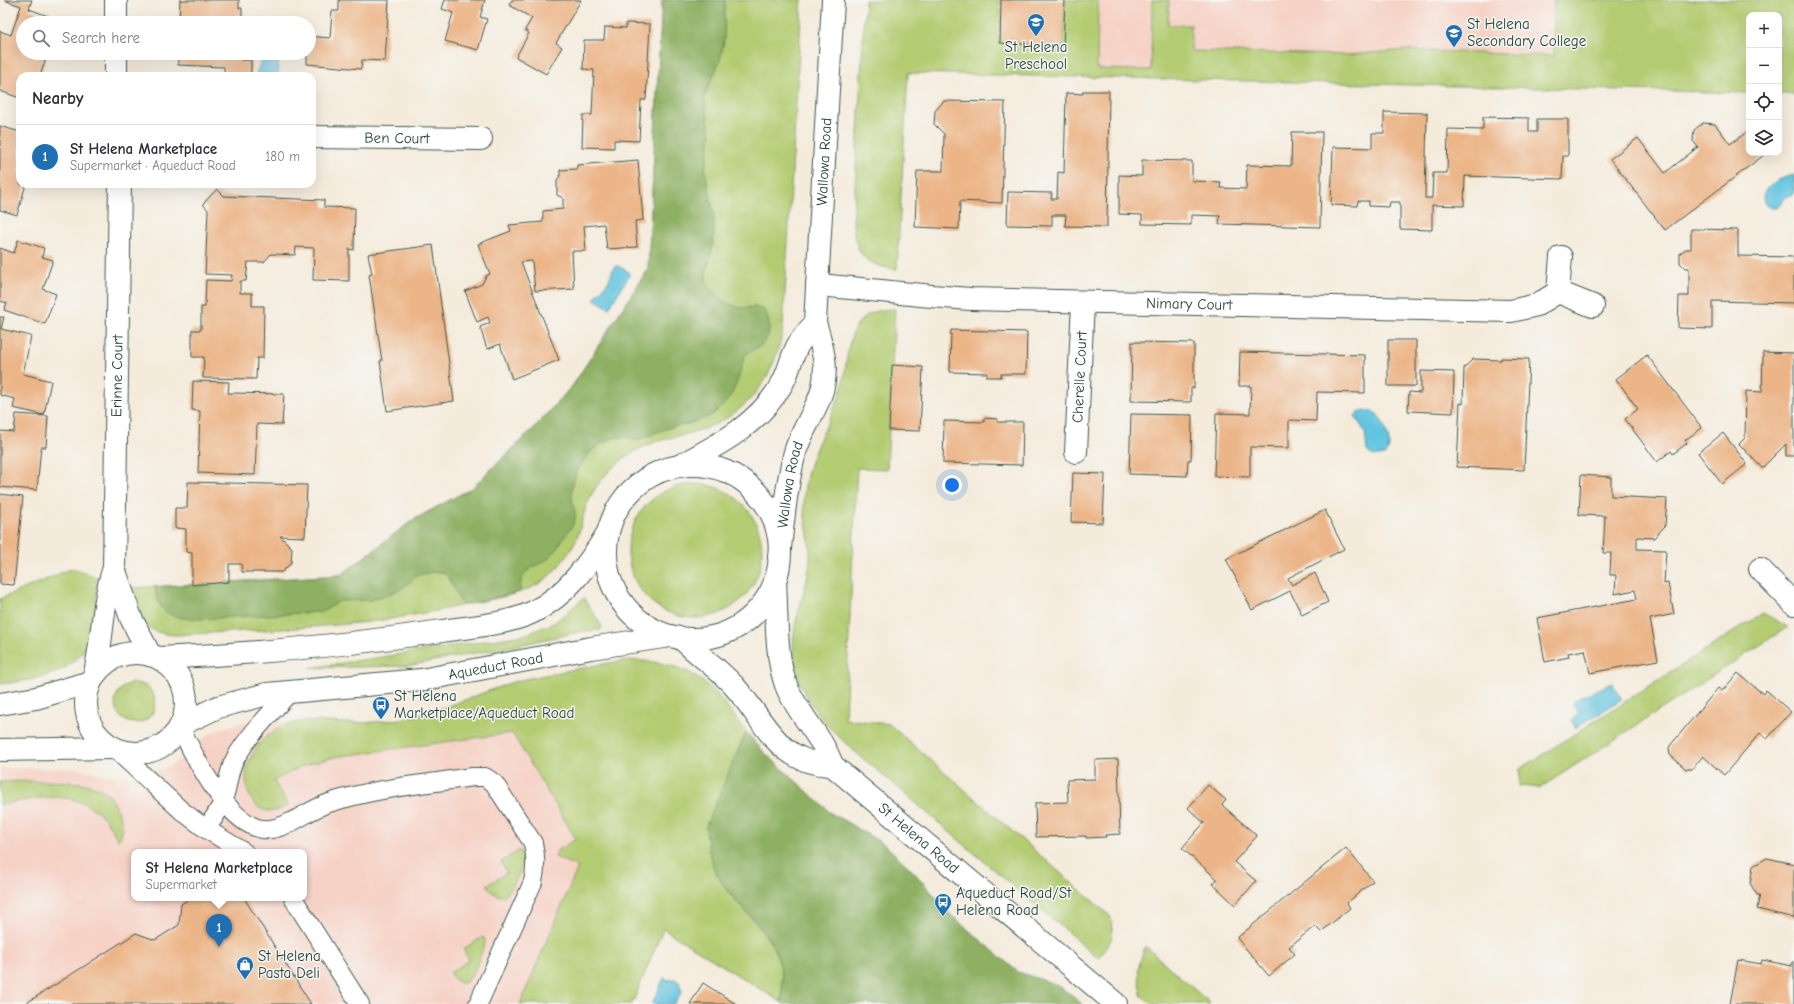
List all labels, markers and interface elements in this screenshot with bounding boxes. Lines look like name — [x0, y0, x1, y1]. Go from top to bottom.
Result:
school or university icon: St Helena Preschool — [1026, 12, 1046, 37]
map controls — [1746, 12, 1782, 156]
button: + — [1746, 12, 1782, 48]
place label: St Helena Secondary College — [1467, 15, 1587, 50]
search box — [16, 16, 316, 60]
school or university icon: St Helena Secondary College — [1444, 23, 1464, 48]
icon: search — [30, 27, 52, 49]
text: Search here — [62, 29, 140, 47]
place label: St Helena Preschool — [1005, 38, 1067, 73]
button: − — [1746, 48, 1782, 84]
button: locate — [1746, 84, 1782, 120]
text: Nearby — [32, 89, 83, 108]
street label: Wallowa Road — [813, 117, 835, 206]
button: layers — [1746, 120, 1782, 156]
street label: Ben Court — [364, 129, 430, 147]
text: St Helena Marketplace — [70, 140, 217, 158]
text: 1 — [42, 149, 48, 164]
text: 180 m — [265, 149, 300, 164]
text: Supermarket · Aqueduct Road — [70, 158, 236, 173]
street label: Nimary Court — [1146, 294, 1233, 314]
street label: Cherelle Court — [1068, 330, 1091, 424]
street label: Erinne Court — [107, 334, 127, 417]
street label: Wallowa Road — [773, 439, 807, 529]
your location — [942, 475, 962, 495]
street label: Aqueduct Road — [447, 648, 545, 684]
place label: St Helena Marketplace/Aqueduct Road — [394, 687, 574, 722]
bus stop icon: St Helena Marketplace/Aqueduct Road — [371, 695, 391, 720]
street label: St Helena Road — [875, 799, 963, 877]
popup — [131, 849, 307, 901]
text: St Helena Marketplace — [145, 859, 293, 877]
text: Supermarket — [145, 877, 217, 892]
place label: Aqueduct Road/St Helena Road — [956, 884, 1072, 919]
bus stop icon: Aqueduct Road/St Helena Road — [933, 892, 953, 917]
pin: 1 — [206, 914, 232, 947]
place label: St Helena Pasta Deli — [258, 947, 321, 982]
shop icon: St Helena Pasta Deli — [235, 955, 255, 980]

